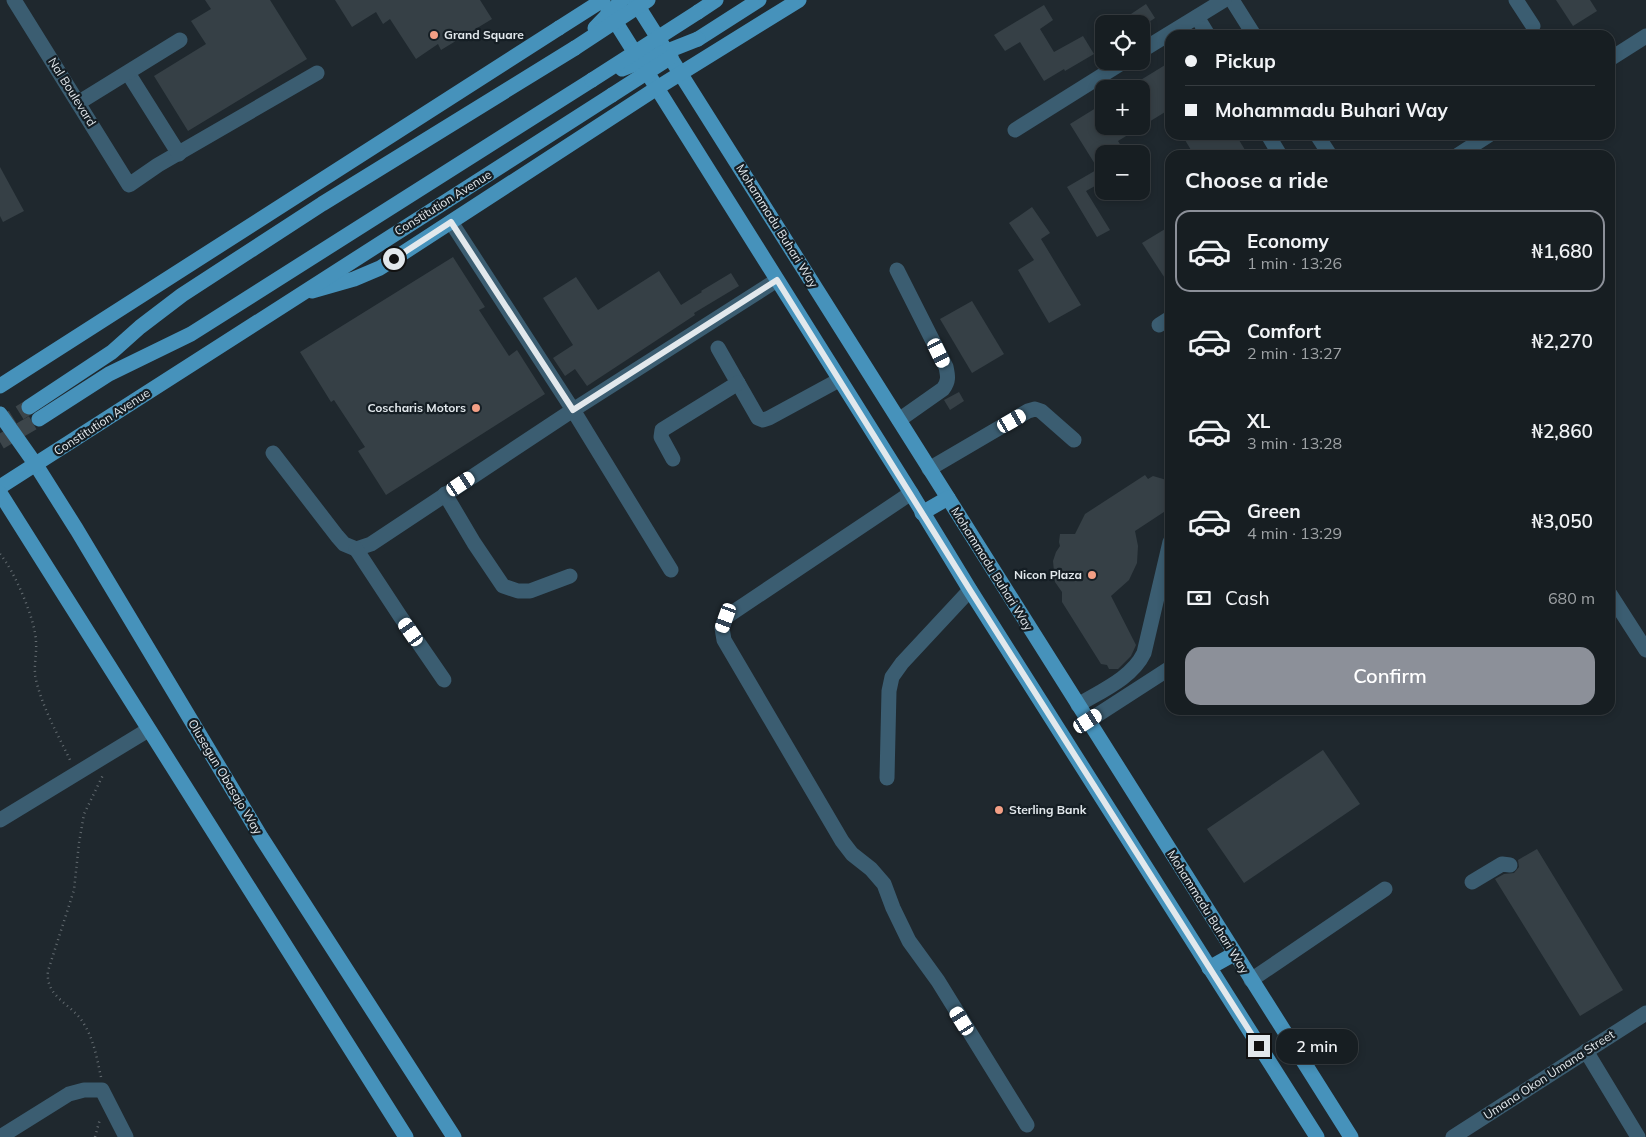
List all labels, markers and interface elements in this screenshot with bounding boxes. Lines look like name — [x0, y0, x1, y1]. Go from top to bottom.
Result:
map controls — [1095, 15, 1150, 200]
button: locate — [1095, 15, 1150, 70]
place label: Grand Square — [444, 27, 524, 42]
marker: Grand Square — [428, 29, 440, 41]
text: Pickup — [1215, 49, 1276, 73]
street label: Nal Boulevard — [45, 55, 100, 129]
button: + — [1095, 80, 1150, 135]
text: Mohammadu Buhari Way — [1215, 98, 1448, 122]
button: − — [1095, 145, 1150, 200]
street label: Mohammadu Buhari Way — [733, 161, 822, 291]
text: Choose a ride — [1185, 166, 1328, 194]
street label: Constitution Avenue — [391, 167, 494, 239]
icon: car — [1187, 229, 1232, 274]
text: Economy — [1247, 229, 1329, 253]
text: ₦1,680 — [1531, 239, 1593, 263]
route start — [383, 248, 405, 270]
text: 1 min · 13:26 — [1247, 253, 1342, 273]
icon: car — [1187, 319, 1232, 364]
text: Comfort — [1247, 319, 1321, 343]
text: ₦2,270 — [1531, 329, 1593, 353]
car — [925, 336, 952, 370]
text: 2 min · 13:27 — [1247, 343, 1342, 363]
street label: Constitution Avenue — [51, 385, 153, 458]
place label: Coscharis Motors — [367, 400, 466, 415]
marker: Coscharis Motors — [470, 402, 482, 414]
car — [995, 407, 1028, 435]
icon: car — [1187, 409, 1232, 454]
text: XL — [1247, 409, 1270, 433]
text: ₦2,860 — [1531, 419, 1593, 443]
text: 3 min · 13:28 — [1247, 433, 1342, 453]
car — [444, 469, 477, 499]
icon: car — [1187, 499, 1232, 544]
text: Green — [1247, 499, 1301, 523]
street label: Mohammadu Buhari Way — [948, 504, 1037, 634]
text: ₦3,050 — [1531, 509, 1593, 533]
text: 4 min · 13:29 — [1247, 523, 1342, 543]
place label: Nicon Plaza — [1014, 567, 1082, 582]
marker: Nicon Plaza — [1086, 569, 1098, 581]
icon: cash — [1185, 584, 1213, 612]
text: Cash — [1225, 586, 1270, 610]
text: 680 m — [1548, 588, 1595, 608]
car — [713, 601, 738, 635]
car — [396, 615, 425, 649]
button: Confirm — [1185, 647, 1595, 705]
car — [1071, 707, 1104, 735]
street label: Olusegun Obasajo Way — [185, 716, 266, 838]
place label: Sterling Bank — [1009, 802, 1087, 817]
marker: Sterling Bank — [993, 804, 1005, 816]
street label: Mohammadu Buhari Way — [1164, 847, 1253, 977]
car — [947, 1004, 976, 1038]
street label: Umana Okon Umana Street — [1480, 1027, 1617, 1123]
callout: 2 min — [1276, 1028, 1359, 1064]
route end — [1248, 1035, 1270, 1057]
text: 2 min — [1296, 1036, 1338, 1056]

